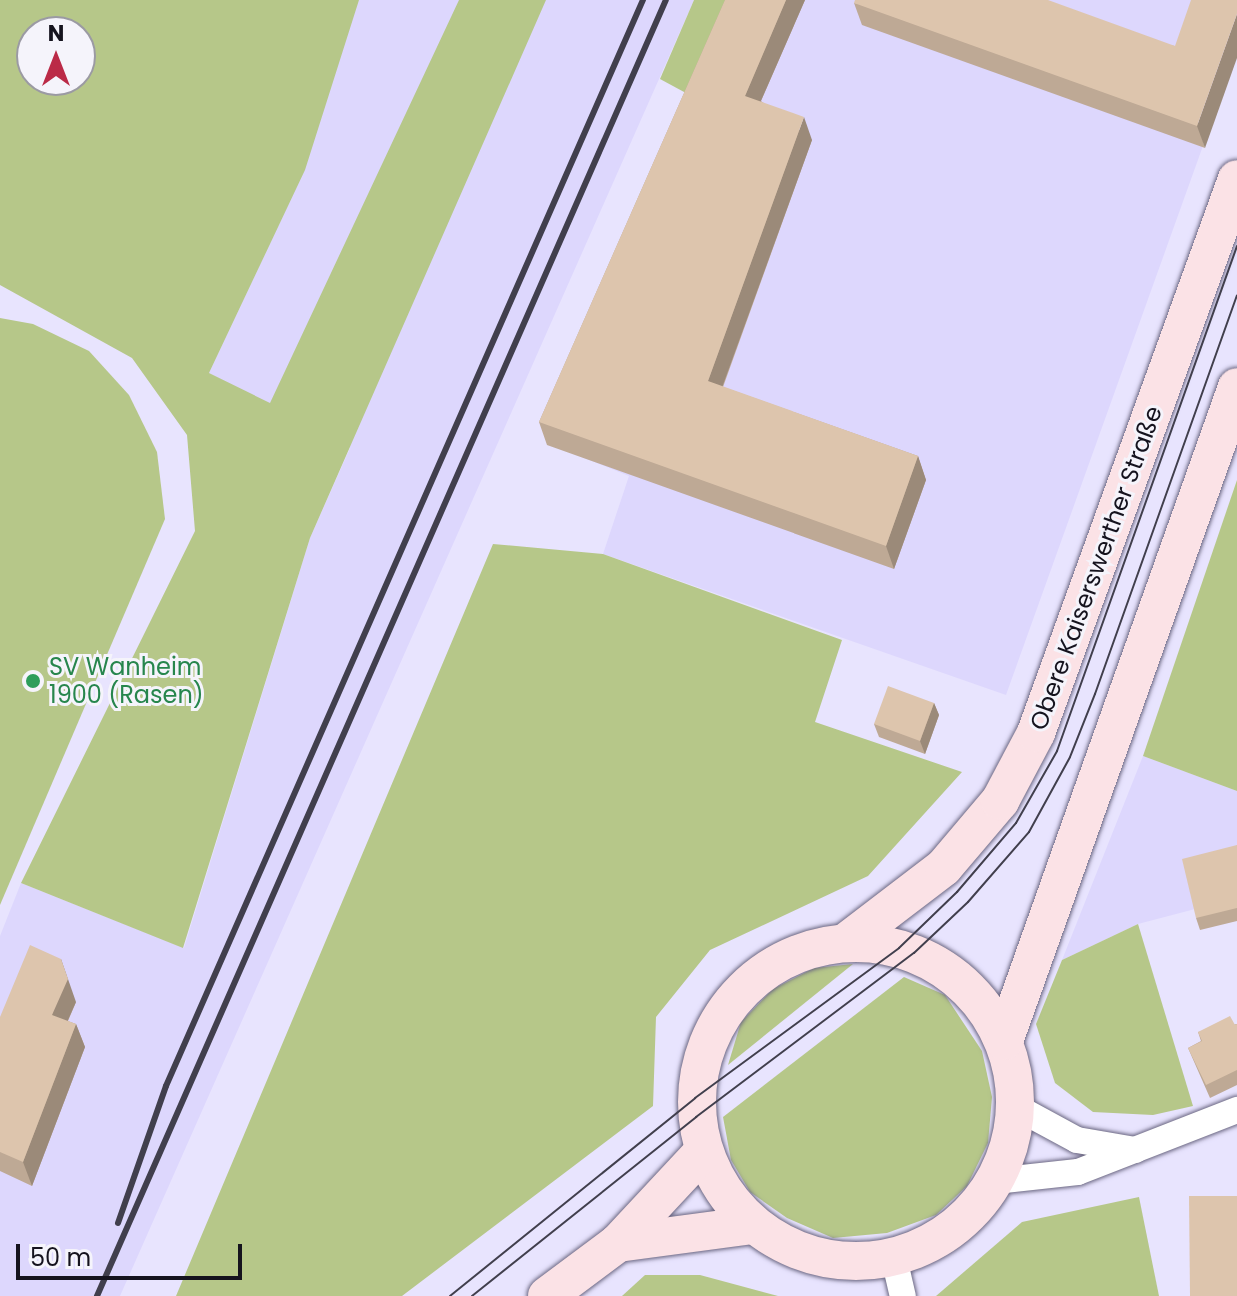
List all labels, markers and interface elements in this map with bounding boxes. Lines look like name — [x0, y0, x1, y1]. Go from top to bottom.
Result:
north arrow — [16, 16, 96, 96]
text: N — [48, 18, 64, 49]
street label: Obere Kaiserswerther Straße — [1024, 402, 1168, 734]
place label: SV Wanheim 1900 (Rasen) — [49, 653, 204, 709]
marker: SV Wanheim 1900 (Rasen) — [24, 672, 42, 690]
scale bar — [20, 1228, 246, 1278]
text: 50 m — [30, 1241, 91, 1274]

